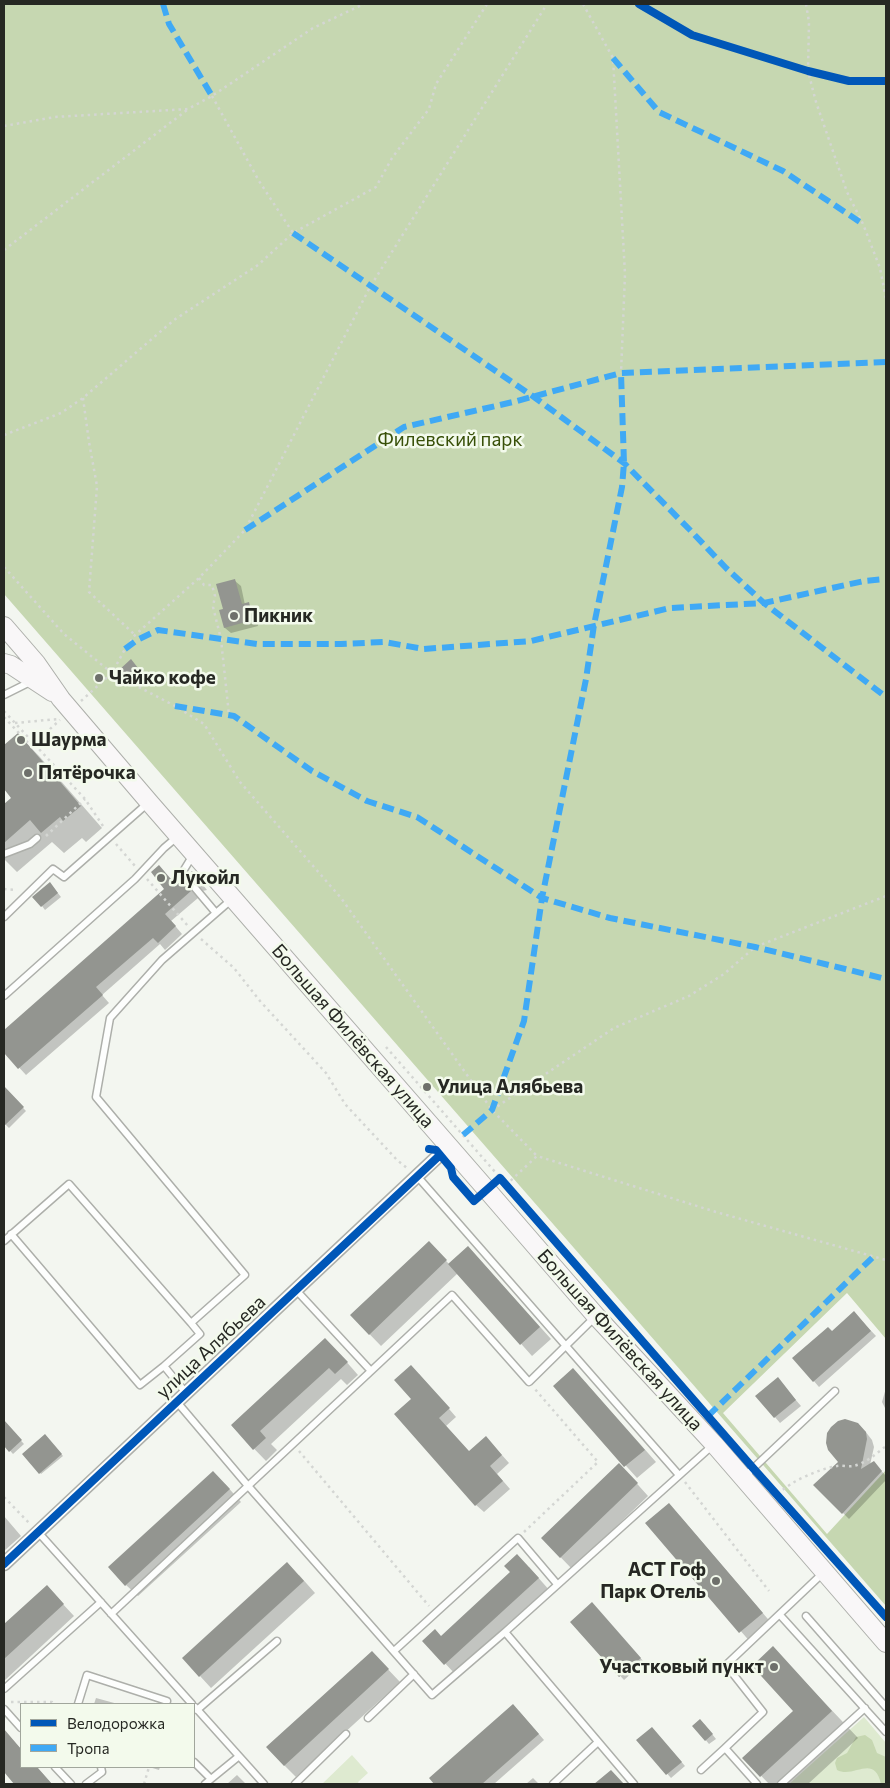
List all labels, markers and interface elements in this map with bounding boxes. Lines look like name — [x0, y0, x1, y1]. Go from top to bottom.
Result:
park label: Филевский парк — [377, 429, 523, 451]
place label: Пикник — [244, 605, 313, 627]
marker: Пикник — [228, 610, 240, 622]
place label: Чайко кофе — [109, 667, 216, 689]
marker: Чайко кофе — [93, 672, 105, 684]
place label: Шаурма — [31, 729, 106, 751]
marker: Шаурма — [15, 734, 27, 746]
place label: Пятёрочка — [38, 762, 136, 784]
marker: Пятёрочка — [22, 767, 34, 779]
place label: Лукойл — [171, 867, 240, 889]
marker: Лукойл — [155, 872, 167, 884]
street label: Большая Филёвская улица — [267, 939, 439, 1133]
place label: Улица Алябьева — [437, 1076, 583, 1098]
marker: Улица Алябьева — [421, 1081, 433, 1093]
street label: Большая Филёвская улица — [532, 1245, 708, 1435]
street label: улица Алябьева — [152, 1291, 270, 1403]
place label: АСТ Гоф Парк Отель — [600, 1559, 706, 1603]
marker: АСТ Гоф Парк Отель — [710, 1575, 722, 1587]
place label: Участковый пункт — [599, 1656, 764, 1678]
marker: Участковый пункт — [768, 1661, 780, 1673]
legend — [20, 1703, 195, 1768]
text: Велодорожка — [67, 1714, 165, 1732]
text: Тропа — [67, 1739, 109, 1757]

